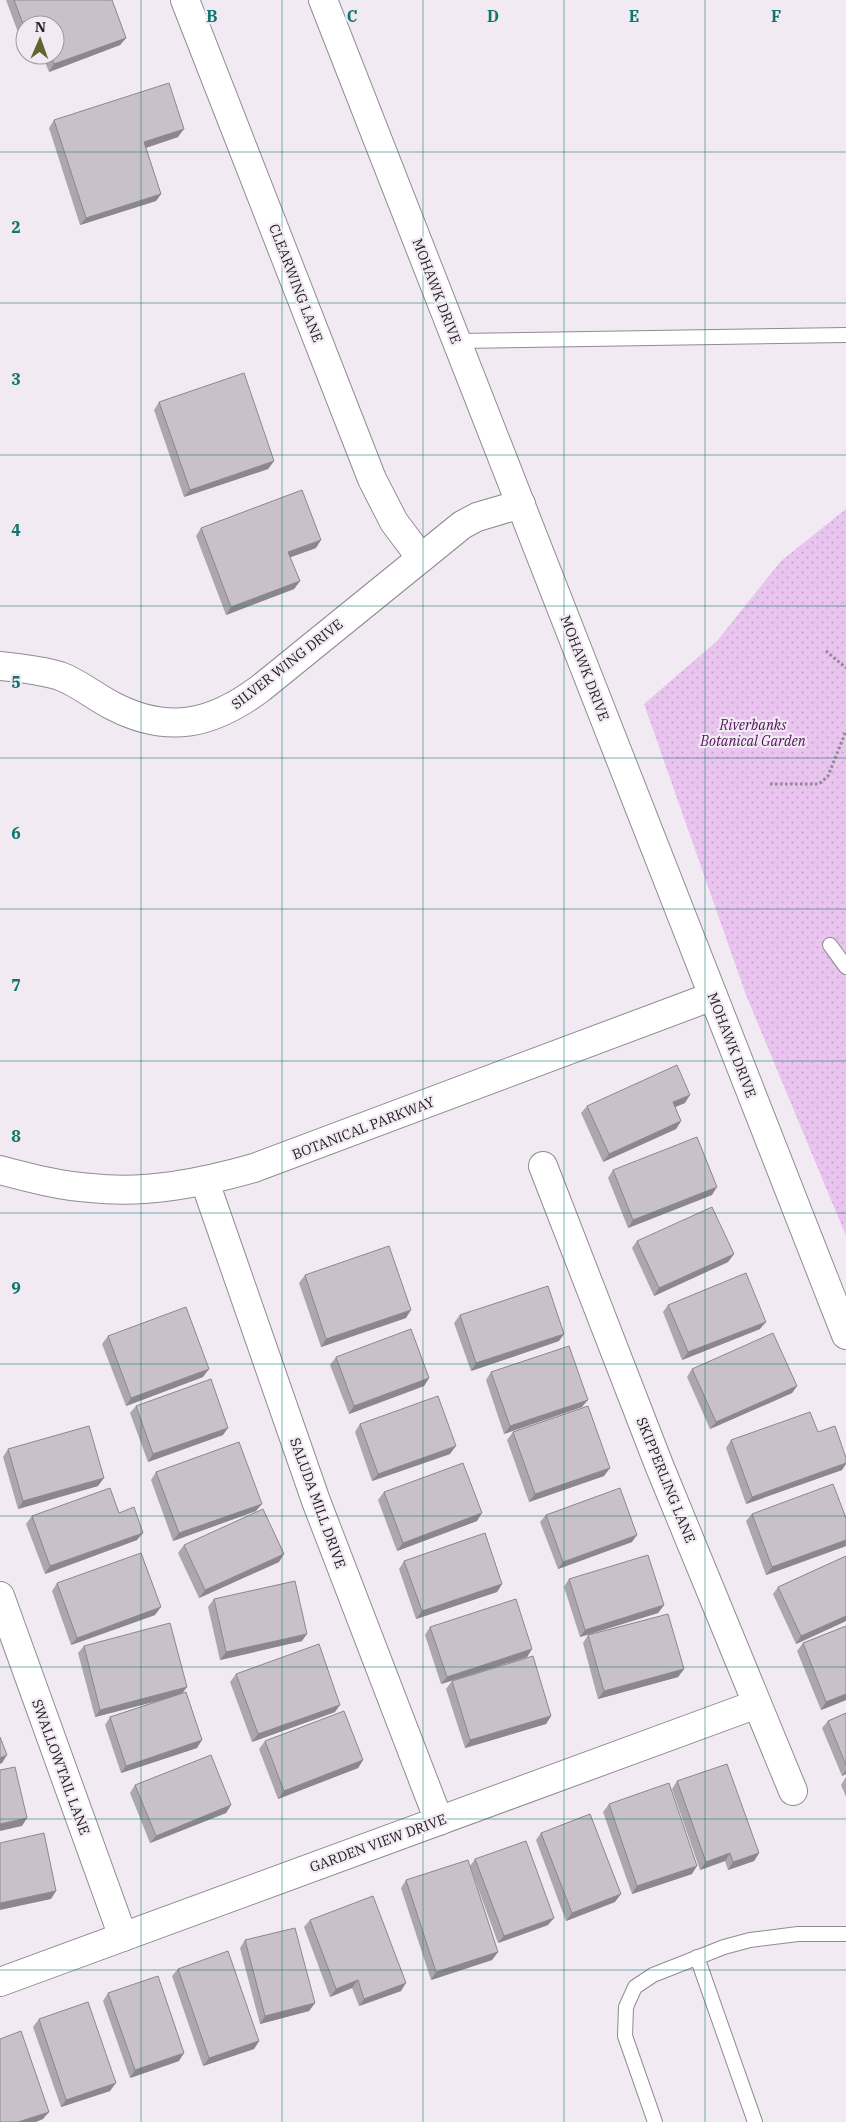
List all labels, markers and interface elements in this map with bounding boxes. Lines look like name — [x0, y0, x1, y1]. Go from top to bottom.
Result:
text: B — [206, 6, 218, 26]
text: C — [347, 6, 357, 26]
text: D — [487, 6, 499, 26]
text: E — [629, 6, 639, 26]
text: F — [771, 6, 781, 26]
north arrow — [15, 15, 65, 65]
text: N — [35, 18, 46, 36]
text: 2 — [11, 217, 21, 237]
street label: CLEARWING LANE — [265, 221, 327, 345]
street label: MOHAWK DRIVE — [409, 236, 465, 346]
text: 3 — [11, 369, 21, 389]
text: 4 — [11, 520, 21, 540]
street label: MOHAWK DRIVE — [557, 613, 613, 723]
street label: SILVER WING DRIVE — [228, 615, 346, 713]
text: 5 — [11, 672, 21, 692]
park label: Riverbanks Botanical Garden — [699, 716, 806, 750]
text: 6 — [11, 823, 21, 843]
text: 7 — [11, 975, 21, 995]
street label: MOHAWK DRIVE — [704, 990, 760, 1100]
street label: BOTANICAL PARKWAY — [289, 1093, 437, 1163]
text: 8 — [11, 1126, 21, 1146]
text: 9 — [11, 1278, 21, 1298]
street label: SKIPPERLING LANE — [633, 1414, 699, 1546]
street label: SALUDA MILL DRIVE — [286, 1435, 350, 1571]
street label: SWALLOWTAIL LANE — [28, 1697, 94, 1837]
street label: GARDEN VIEW DRIVE — [307, 1810, 449, 1876]

